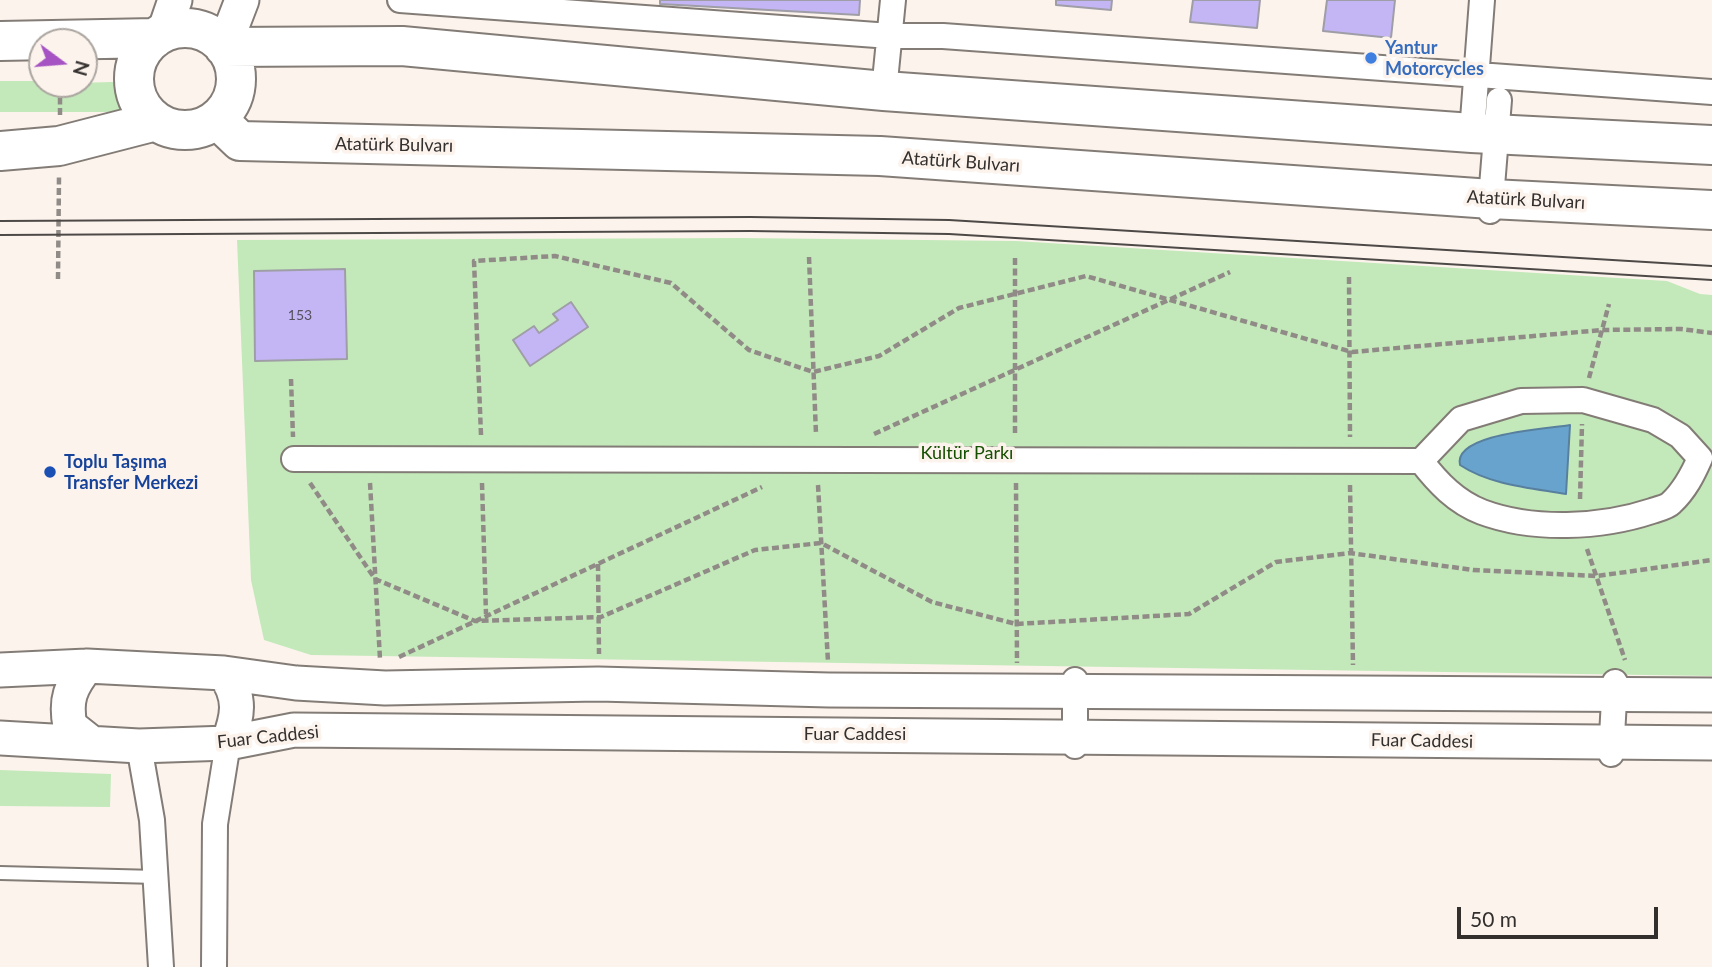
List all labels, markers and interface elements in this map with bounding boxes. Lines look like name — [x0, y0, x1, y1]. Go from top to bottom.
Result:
north arrow — [28, 28, 98, 98]
place label: Yantur Motorcycles — [1385, 37, 1484, 80]
marker: Yantur Motorcycles — [1363, 50, 1379, 66]
text: N — [69, 58, 95, 79]
street label: Atatürk Bulvarı — [335, 133, 453, 157]
street label: Atatürk Bulvarı — [901, 147, 1021, 177]
street label: Atatürk Bulvarı — [1466, 186, 1586, 214]
house number: 153 — [288, 307, 312, 323]
park label: Kültür Parkı — [921, 442, 1013, 464]
place label: Toplu Taşıma Transfer Merkezi — [64, 451, 198, 494]
marker: Toplu Taşıma Transfer Merkezi — [42, 464, 58, 480]
street label: Fuar Caddesi — [216, 721, 320, 753]
street label: Fuar Caddesi — [804, 723, 906, 745]
street label: Fuar Caddesi — [1371, 729, 1473, 753]
scale bar — [1460, 894, 1661, 938]
text: 50 m — [1470, 906, 1517, 931]

